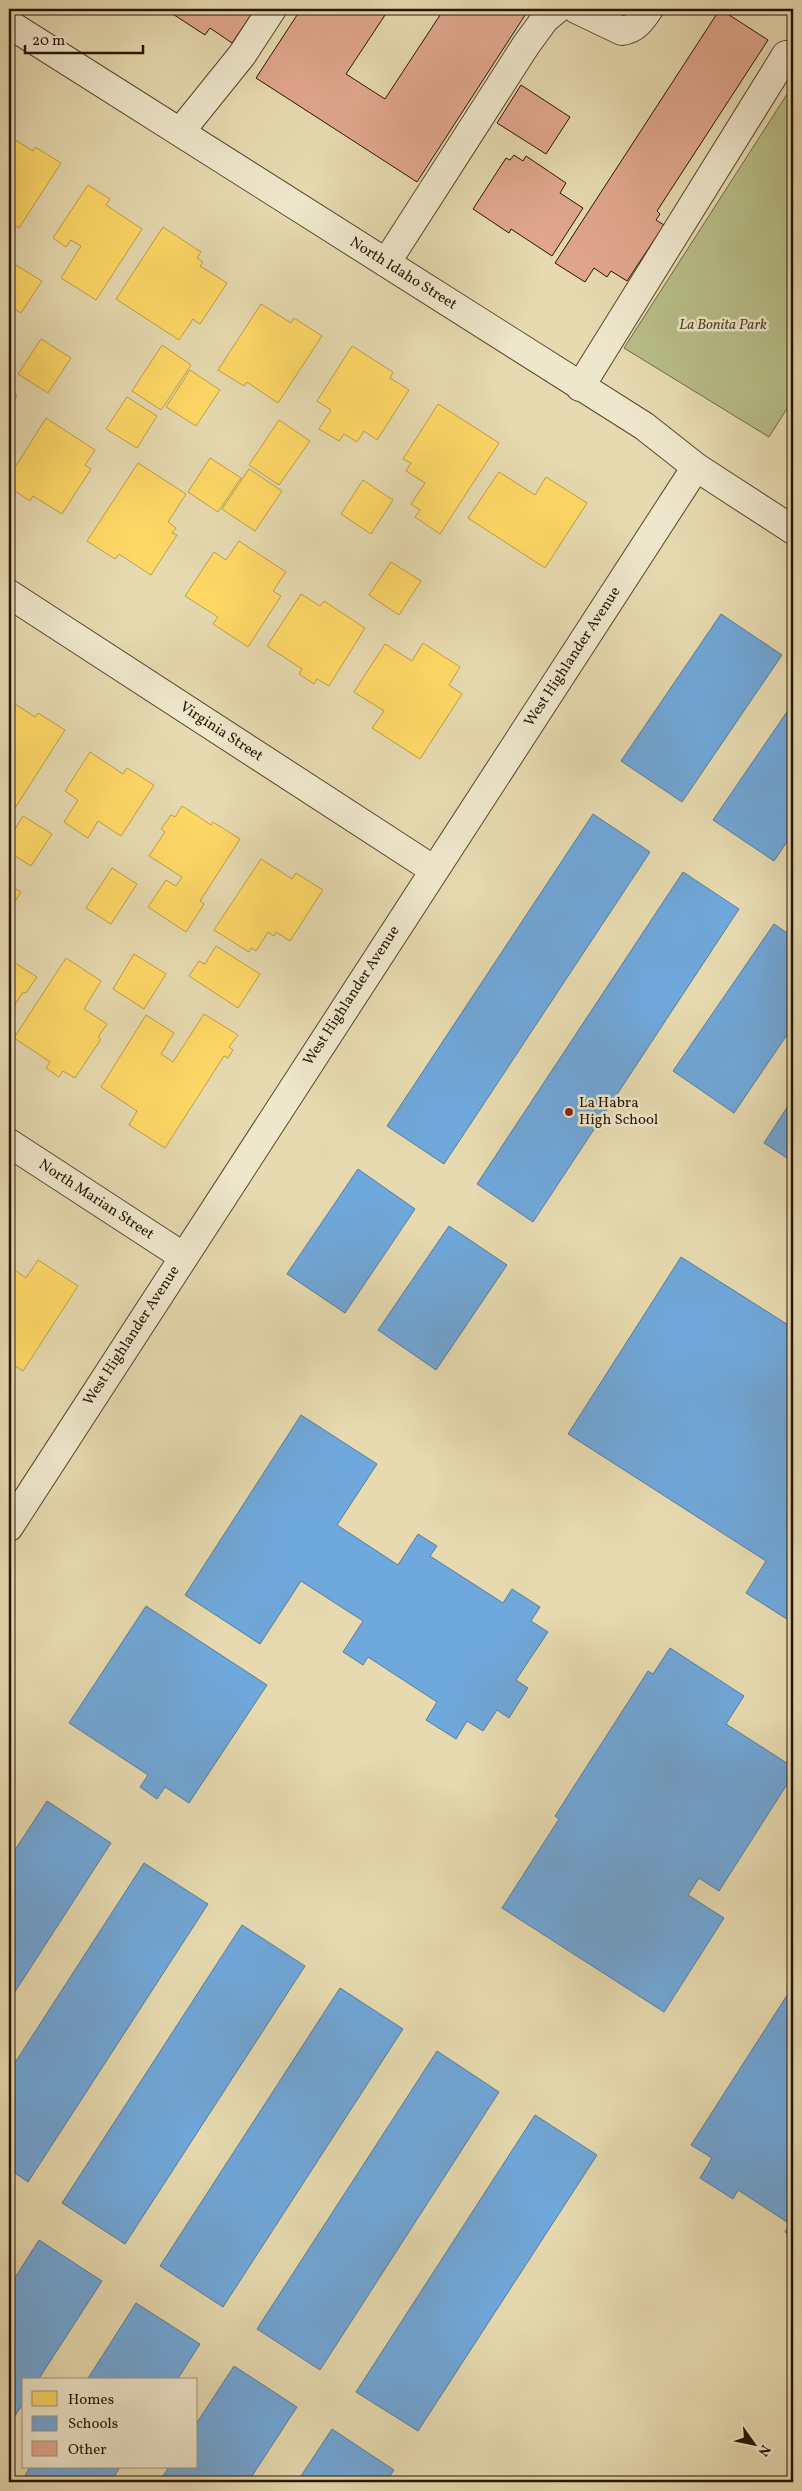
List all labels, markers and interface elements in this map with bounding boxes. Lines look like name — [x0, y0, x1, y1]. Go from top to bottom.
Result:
scale bar — [25, 22, 142, 54]
text: 20 m — [32, 31, 65, 52]
street label: North Idaho Street — [345, 232, 461, 316]
park label: La Bonita Park — [679, 315, 767, 336]
street label: West Highlander Avenue — [520, 583, 626, 731]
street label: Virginia Street — [175, 697, 267, 767]
street label: West Highlander Avenue — [299, 922, 405, 1070]
place label: La Habra High School — [579, 1093, 658, 1131]
marker: La Habra High School — [563, 1106, 575, 1118]
street label: North Marian Street — [34, 1155, 158, 1245]
street label: West Highlander Avenue — [79, 1262, 185, 1410]
legend — [22, 2378, 198, 2468]
text: Homes — [68, 2390, 114, 2411]
text: Schools — [68, 2414, 118, 2435]
north arrow — [730, 2418, 780, 2468]
text: Other — [68, 2440, 107, 2461]
text: N — [753, 2441, 774, 2460]

